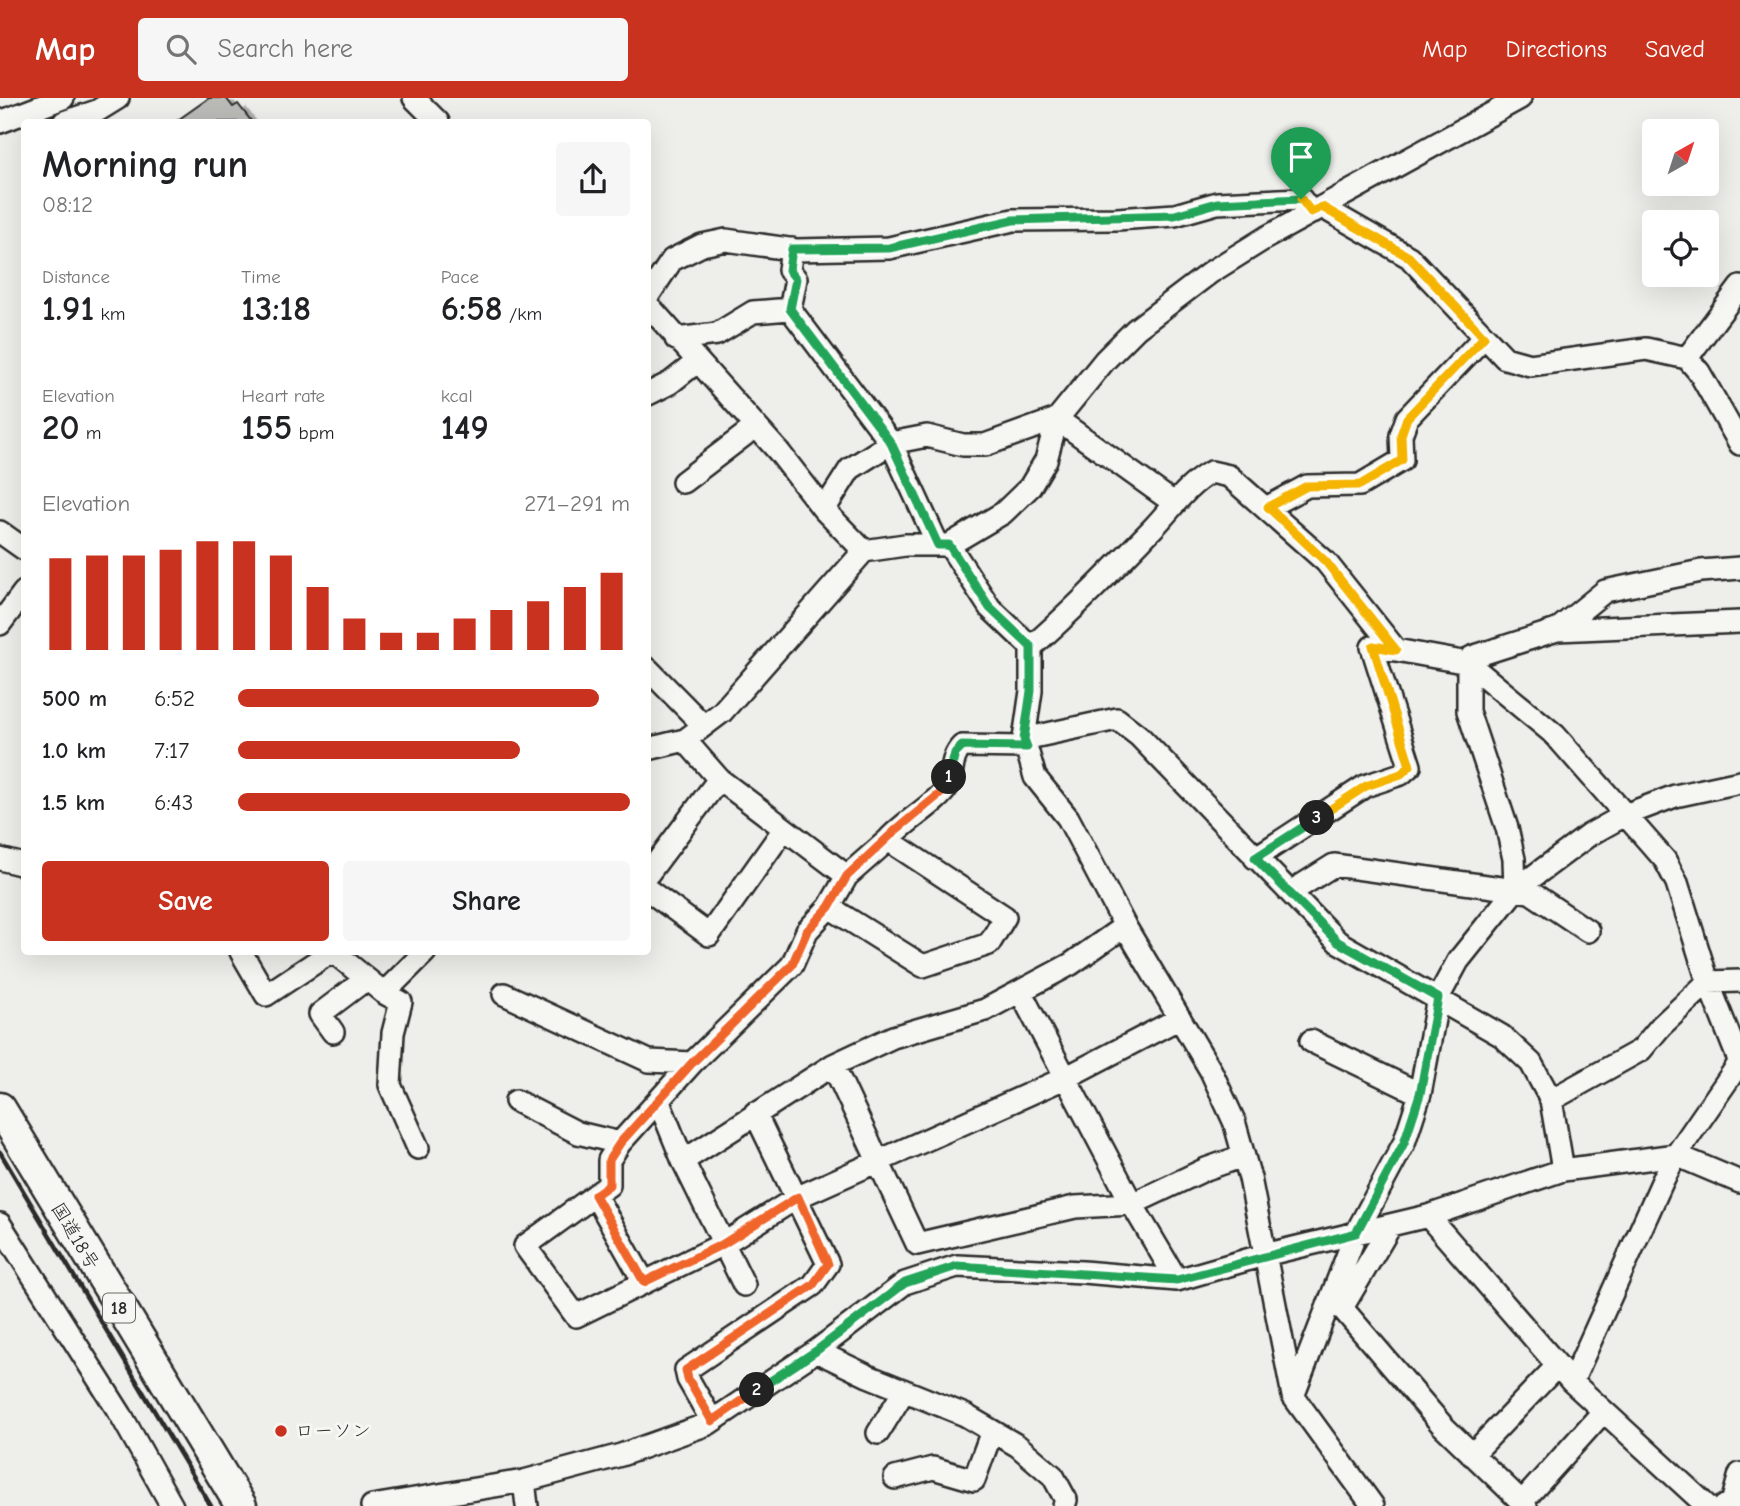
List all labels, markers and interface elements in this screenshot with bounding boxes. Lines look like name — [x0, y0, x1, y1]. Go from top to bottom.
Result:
search box — [138, 18, 628, 81]
text: Map — [35, 30, 96, 68]
icon: search — [162, 30, 200, 68]
text: Search here — [218, 34, 353, 64]
text: Map — [1422, 35, 1468, 63]
text: Directions — [1506, 35, 1607, 63]
text: Saved — [1645, 35, 1705, 63]
north arrow — [1642, 119, 1718, 196]
map controls — [1642, 119, 1719, 287]
pin — [1271, 127, 1331, 199]
icon: arrive — [1282, 138, 1320, 176]
button: share — [556, 142, 630, 216]
text: Morning run — [42, 143, 248, 187]
text: 08:12 — [42, 191, 93, 218]
button: locate — [1642, 210, 1719, 287]
text: Distance — [42, 266, 110, 288]
text: Time — [241, 266, 281, 288]
text: Pace — [441, 266, 479, 288]
text: 1.91 — [42, 288, 94, 329]
text: 13:18 — [241, 288, 311, 329]
text: 6:58 — [441, 288, 503, 329]
text: km — [94, 303, 125, 325]
text: /km — [503, 303, 542, 325]
text: Elevation — [42, 385, 115, 407]
text: Heart rate — [241, 385, 325, 407]
text: kcal — [441, 385, 473, 407]
text: 20 — [42, 407, 79, 448]
text: 155 — [241, 407, 292, 448]
text: 149 — [441, 407, 489, 448]
text: m — [79, 422, 102, 444]
text: bpm — [292, 422, 335, 444]
text: Elevation — [42, 490, 130, 517]
text: 271–291 m — [524, 490, 630, 517]
text: 500 m — [42, 685, 107, 712]
text: 6:52 — [154, 685, 195, 712]
text: 1.0 km — [42, 737, 106, 764]
text: 7:17 — [154, 737, 189, 764]
pin: 1 — [932, 760, 967, 794]
text: 1 — [945, 765, 952, 787]
text: 1.5 km — [42, 789, 105, 816]
text: 6:43 — [154, 789, 193, 816]
pin: 3 — [1300, 800, 1334, 836]
text: 3 — [1312, 806, 1321, 828]
button: Save — [42, 861, 329, 941]
button: Share — [343, 861, 630, 941]
street label: 国道18号 — [46, 1198, 104, 1274]
road number: 18 — [103, 1294, 135, 1322]
pin: 2 — [740, 1372, 774, 1408]
text: 2 — [752, 1378, 761, 1400]
place label: ローソン — [295, 1420, 371, 1442]
marker: ローソン — [273, 1423, 289, 1439]

